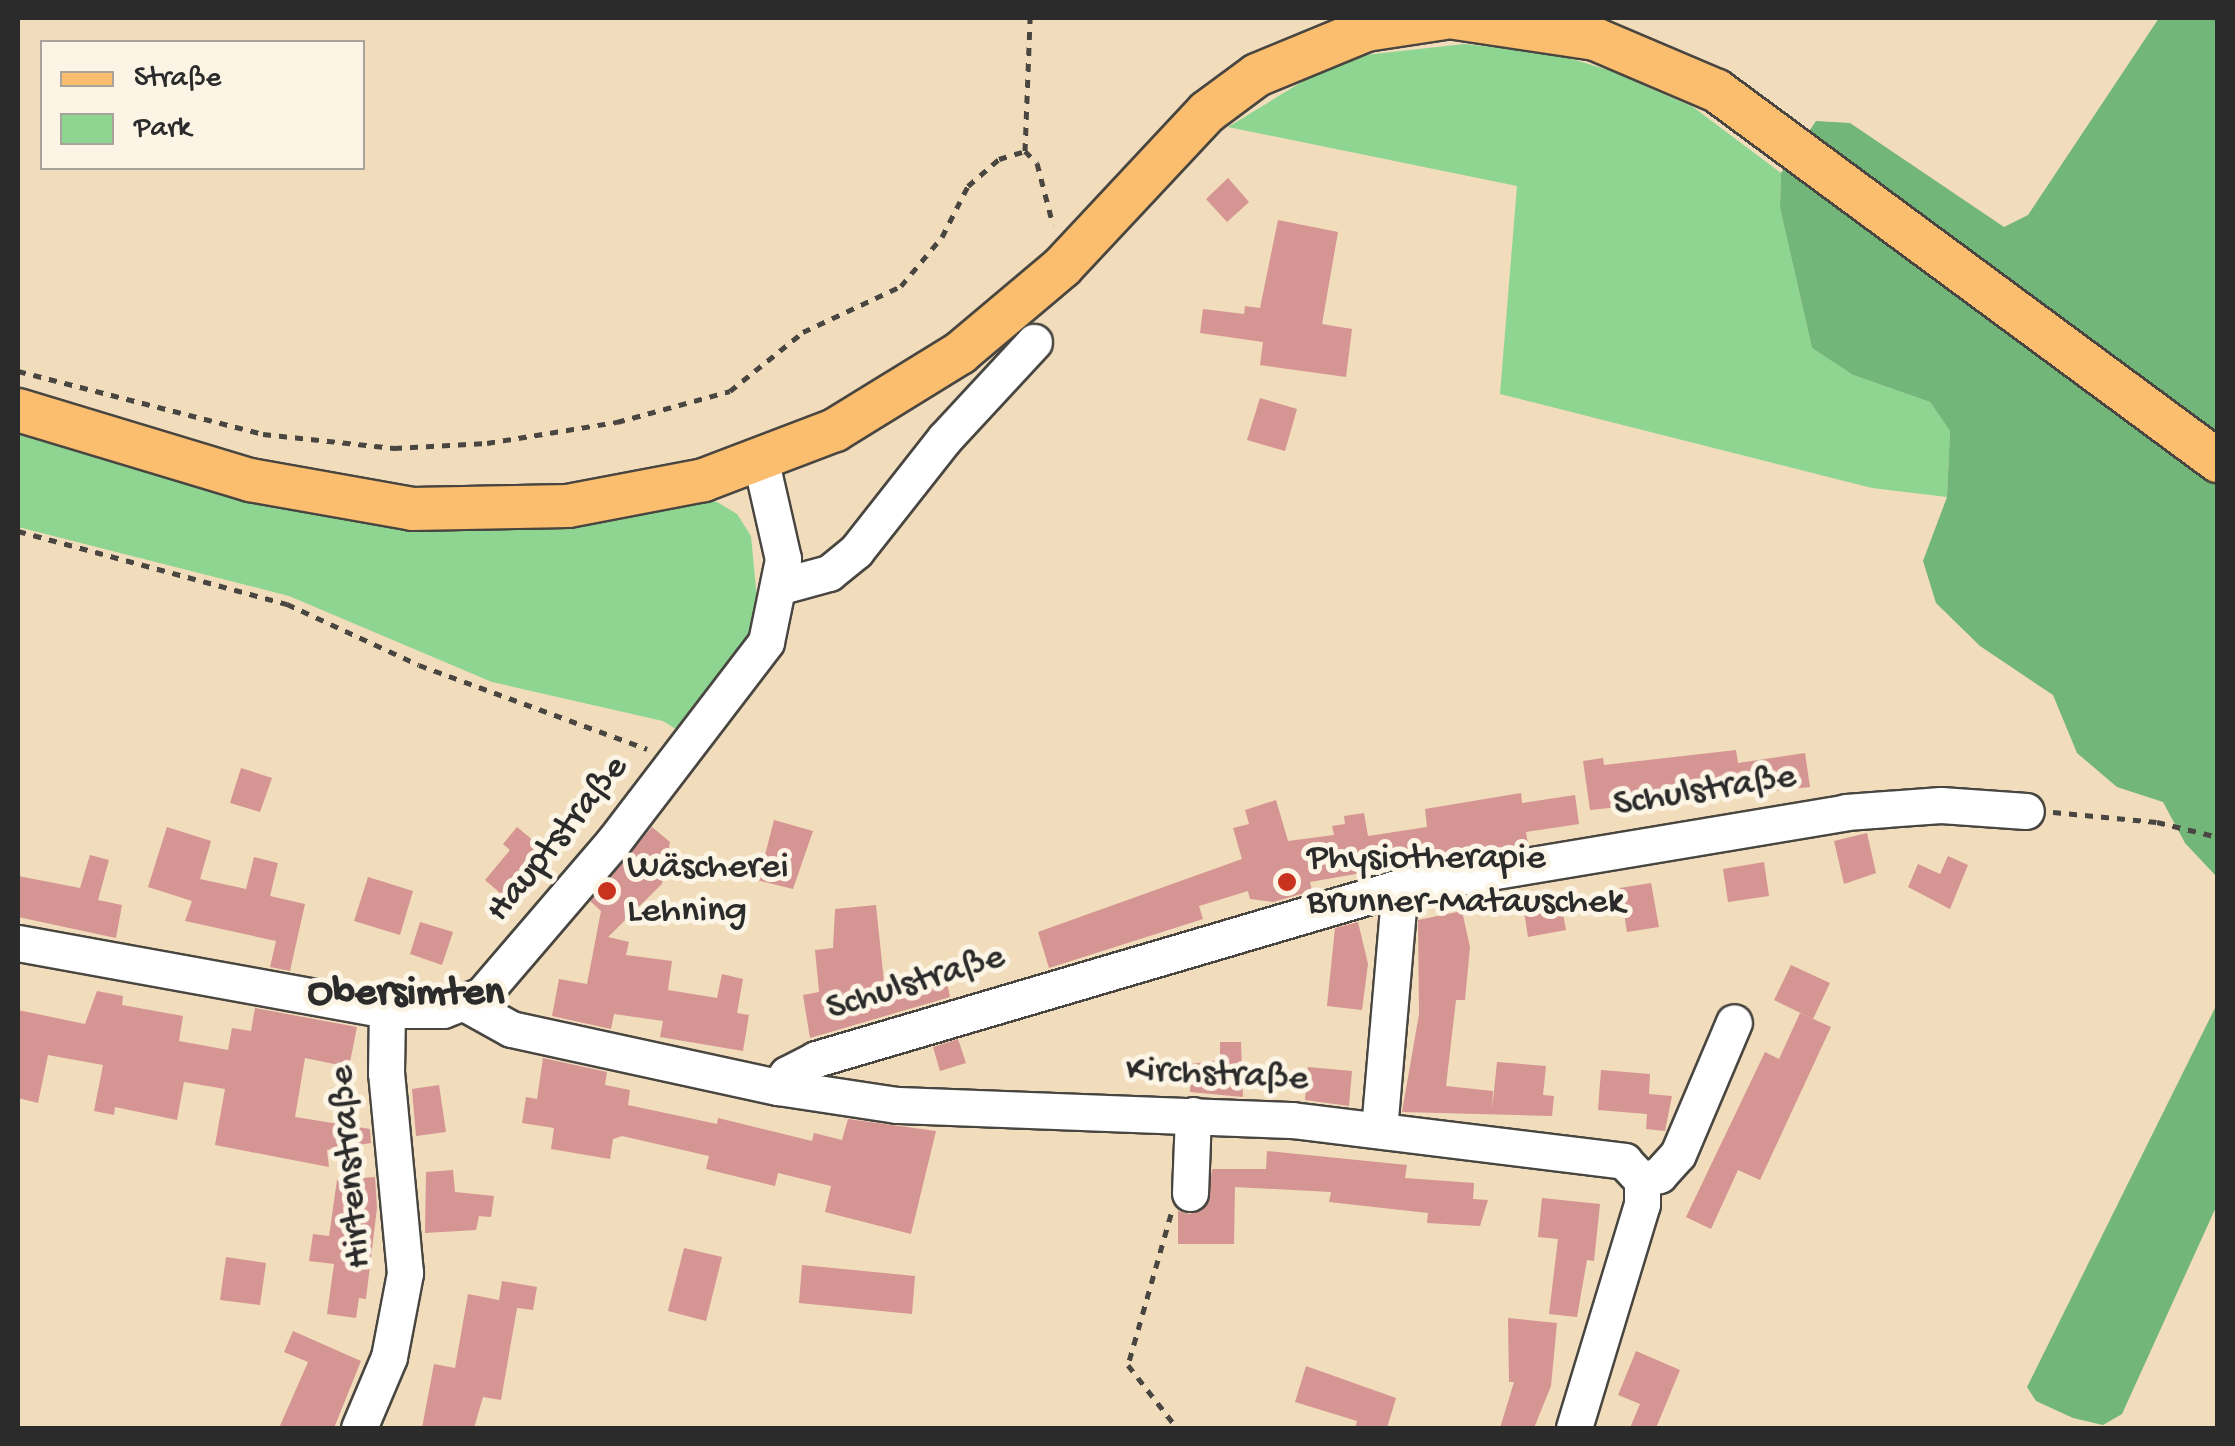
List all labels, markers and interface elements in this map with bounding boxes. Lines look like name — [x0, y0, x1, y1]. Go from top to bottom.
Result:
legend — [40, 40, 365, 170]
text: Straße — [134, 62, 221, 97]
text: Park — [134, 112, 191, 147]
street label: Hauptstraße — [478, 747, 640, 933]
street label: Schulstraße — [1611, 755, 1799, 829]
place label: Physiotherapie Brunner-Matauschek — [1307, 837, 1625, 926]
place label: Wäscherei Lehning — [627, 846, 789, 936]
marker: Physiotherapie Brunner-Matauschek — [1276, 871, 1298, 893]
marker: Wäscherei Lehning — [596, 880, 618, 902]
street label: Schulstraße — [821, 935, 1011, 1033]
district label: Obersimten — [307, 970, 505, 1020]
street label: Kirchstraße — [1125, 1048, 1309, 1104]
street label: Hirtenstraße — [320, 1064, 384, 1270]

